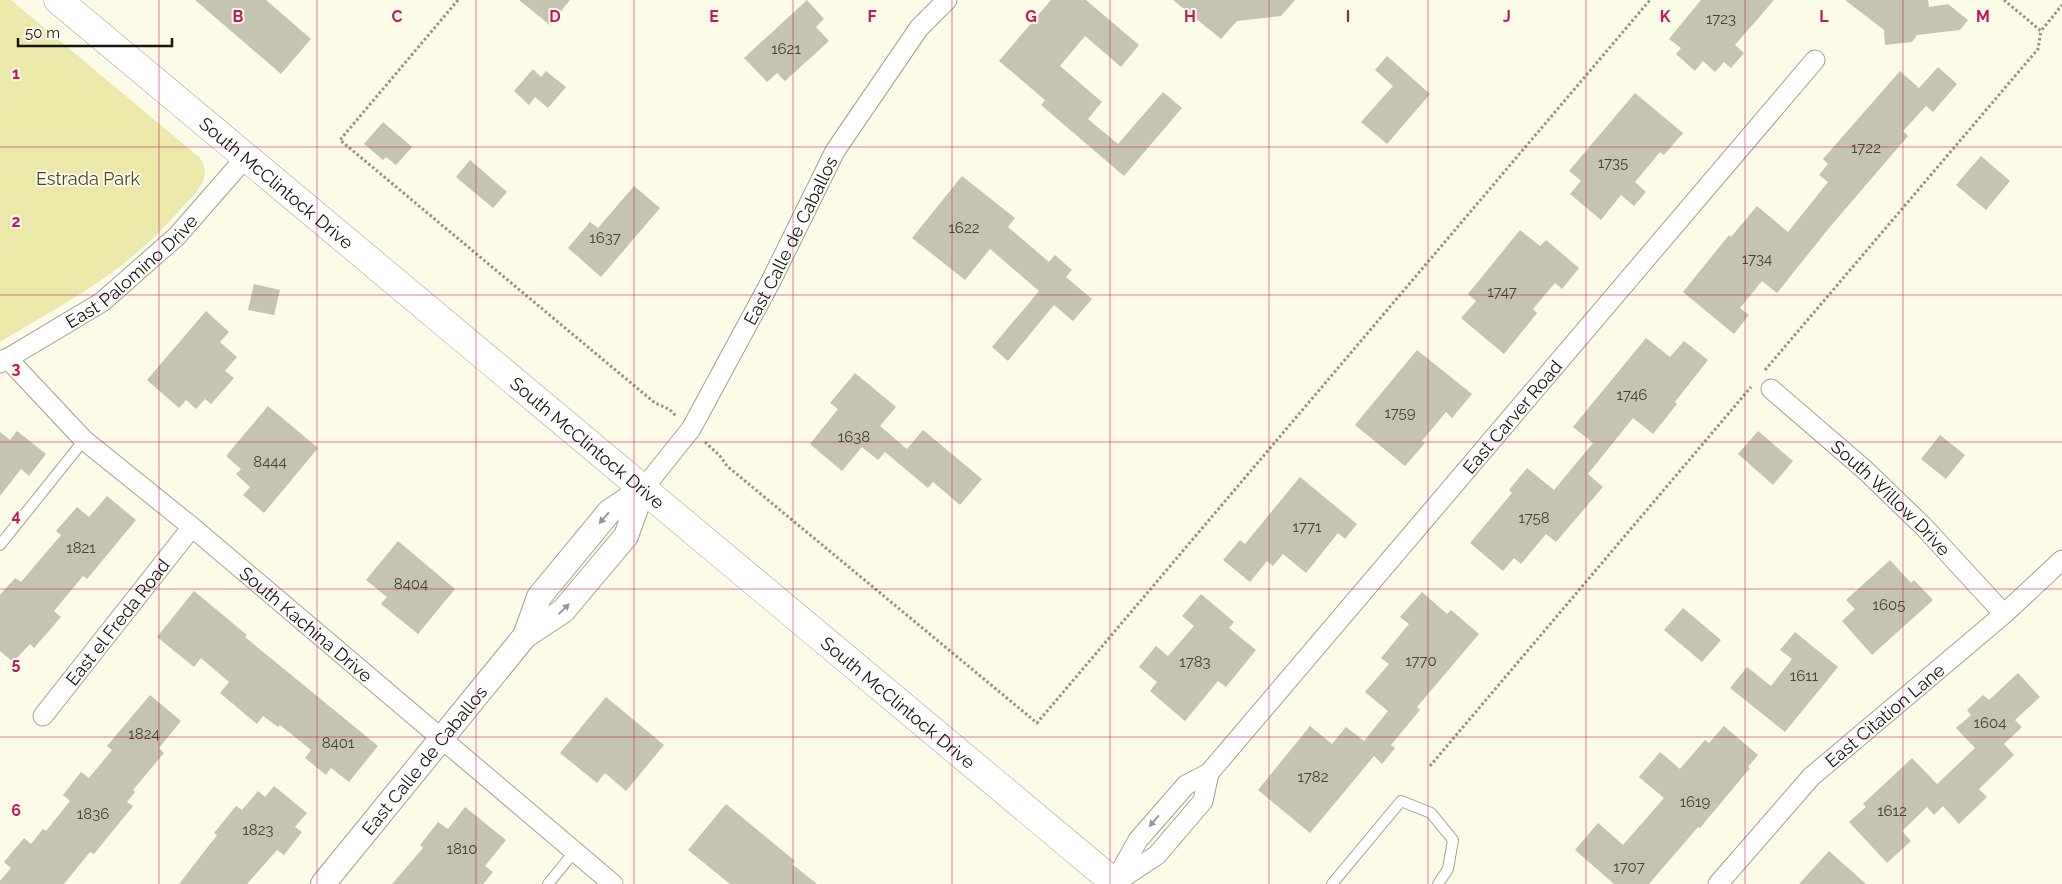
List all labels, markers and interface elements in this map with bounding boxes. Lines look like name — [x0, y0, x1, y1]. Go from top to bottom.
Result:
text: B — [233, 7, 244, 26]
text: C — [392, 7, 403, 26]
text: D — [549, 7, 561, 26]
text: E — [709, 7, 719, 26]
text: F — [867, 7, 877, 26]
text: G — [1025, 7, 1037, 26]
text: H — [1184, 7, 1196, 26]
text: I — [1346, 7, 1350, 26]
text: J — [1503, 7, 1511, 26]
text: K — [1660, 7, 1671, 26]
text: L — [1819, 7, 1829, 26]
text: M — [1976, 7, 1990, 26]
house number: 1723 — [1706, 10, 1736, 28]
scale bar — [18, 15, 171, 47]
text: 50 m — [25, 24, 60, 42]
house number: 1621 — [771, 40, 801, 58]
text: 1 — [12, 64, 20, 83]
street label: South McClintock Drive — [195, 112, 358, 253]
house number: 1722 — [1851, 139, 1881, 157]
street label: East Calle de Caballos — [739, 152, 841, 328]
house number: 1735 — [1598, 154, 1628, 172]
park label: Estrada Park — [36, 168, 141, 189]
street label: East Palomino Drive — [62, 210, 202, 332]
text: 2 — [11, 212, 21, 231]
house number: 1622 — [948, 219, 980, 237]
house number: 1637 — [589, 229, 621, 247]
house number: 1734 — [1742, 250, 1772, 268]
house number: 1747 — [1487, 283, 1517, 301]
street label: East Carver Road — [1458, 356, 1566, 477]
text: 3 — [12, 359, 21, 378]
street label: South McClintock Drive — [506, 372, 669, 513]
house number: 1746 — [1617, 386, 1647, 404]
house number: 1759 — [1384, 404, 1416, 422]
house number: 1638 — [838, 428, 870, 446]
street label: South Willow Drive — [1827, 435, 1955, 560]
house number: 8444 — [253, 453, 287, 471]
text: 4 — [11, 506, 21, 525]
house number: 1758 — [1518, 509, 1550, 527]
one-way arrow — [599, 511, 610, 524]
house number: 1771 — [1293, 518, 1322, 536]
house number: 1821 — [66, 539, 96, 557]
street label: East el Freda Road — [61, 554, 173, 689]
street label: South Kachina Drive — [236, 562, 377, 686]
house number: 8404 — [394, 575, 428, 593]
house number: 1605 — [1873, 596, 1905, 614]
one-way arrow — [558, 603, 570, 615]
street label: South McClintock Drive — [817, 632, 980, 773]
house number: 1770 — [1405, 652, 1437, 670]
house number: 1783 — [1179, 653, 1211, 671]
text: 5 — [12, 654, 21, 673]
street label: East Citation Lane — [1821, 658, 1949, 771]
house number: 1611 — [1790, 667, 1819, 685]
street label: East Calle de Caballos — [357, 681, 491, 839]
house number: 1604 — [1974, 714, 2006, 732]
house number: 1824 — [128, 725, 160, 743]
house number: 8401 — [322, 734, 355, 752]
house number: 1782 — [1297, 768, 1329, 786]
house number: 1619 — [1680, 793, 1711, 811]
text: 6 — [11, 801, 21, 820]
house number: 1612 — [1877, 802, 1907, 820]
house number: 1836 — [77, 805, 109, 823]
one-way arrow — [1148, 815, 1160, 827]
house number: 1823 — [242, 821, 274, 839]
house number: 1810 — [447, 840, 477, 858]
house number: 1707 — [1613, 858, 1645, 876]

